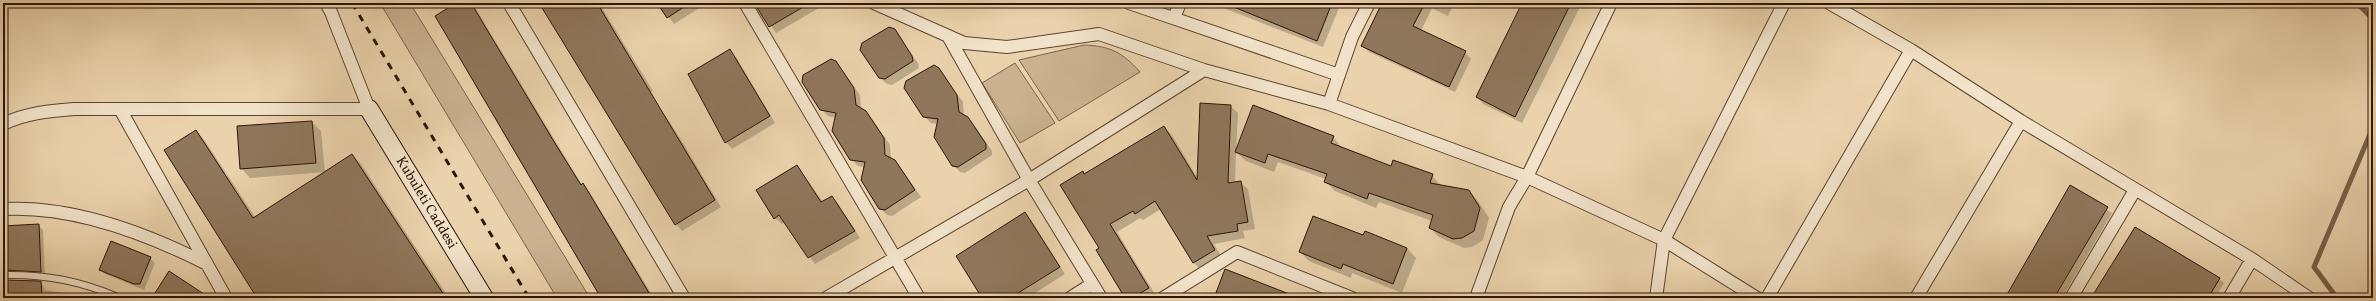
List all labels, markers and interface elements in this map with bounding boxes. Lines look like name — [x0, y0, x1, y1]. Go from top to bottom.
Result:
street label: Kubuleti Caddesi — [391, 153, 461, 253]

